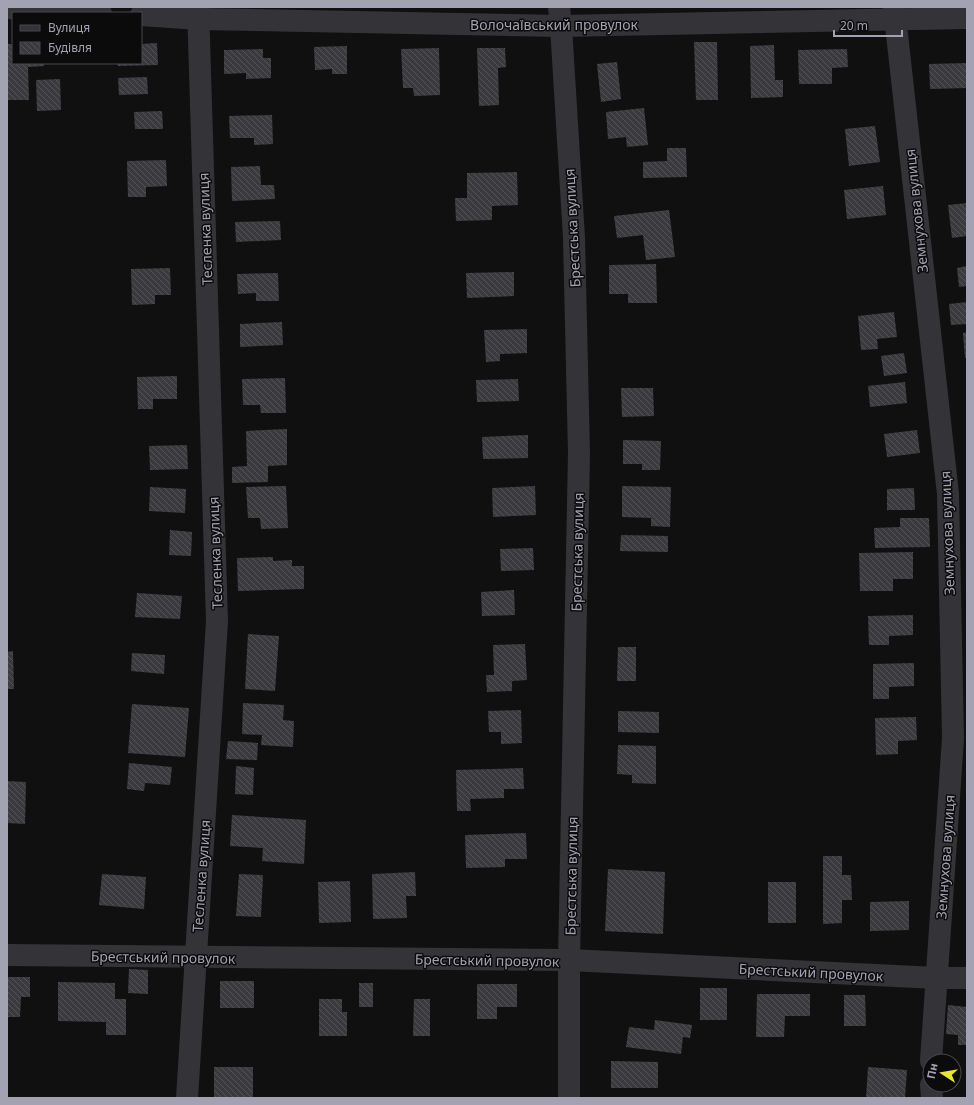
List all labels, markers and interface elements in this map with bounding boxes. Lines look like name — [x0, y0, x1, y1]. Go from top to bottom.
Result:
legend — [12, 12, 142, 64]
scale bar — [834, 12, 902, 38]
street label: Волочаївський провулок — [470, 15, 638, 34]
text: 20 m — [840, 17, 868, 34]
text: Вулиця — [48, 19, 90, 36]
text: Будівля — [48, 39, 92, 56]
street label: Земнухова вулиця — [900, 148, 932, 274]
street label: Брестська вулиця — [559, 168, 585, 288]
street label: Тесленка вулиця — [194, 172, 216, 286]
street label: Земнухова вулиця — [935, 470, 959, 596]
street label: Брестська вулиця — [566, 492, 588, 612]
street label: Тесленка вулиця — [204, 496, 226, 610]
street label: Земнухова вулиця — [931, 794, 959, 920]
street label: Брестська вулиця — [560, 816, 582, 936]
street label: Тесленка вулиця — [188, 819, 214, 933]
street label: Брестський провулок — [91, 946, 236, 968]
street label: Брестський провулок — [415, 949, 560, 971]
street label: Брестський провулок — [738, 959, 884, 985]
north arrow — [922, 1053, 962, 1093]
text: Пн — [923, 1062, 941, 1080]

